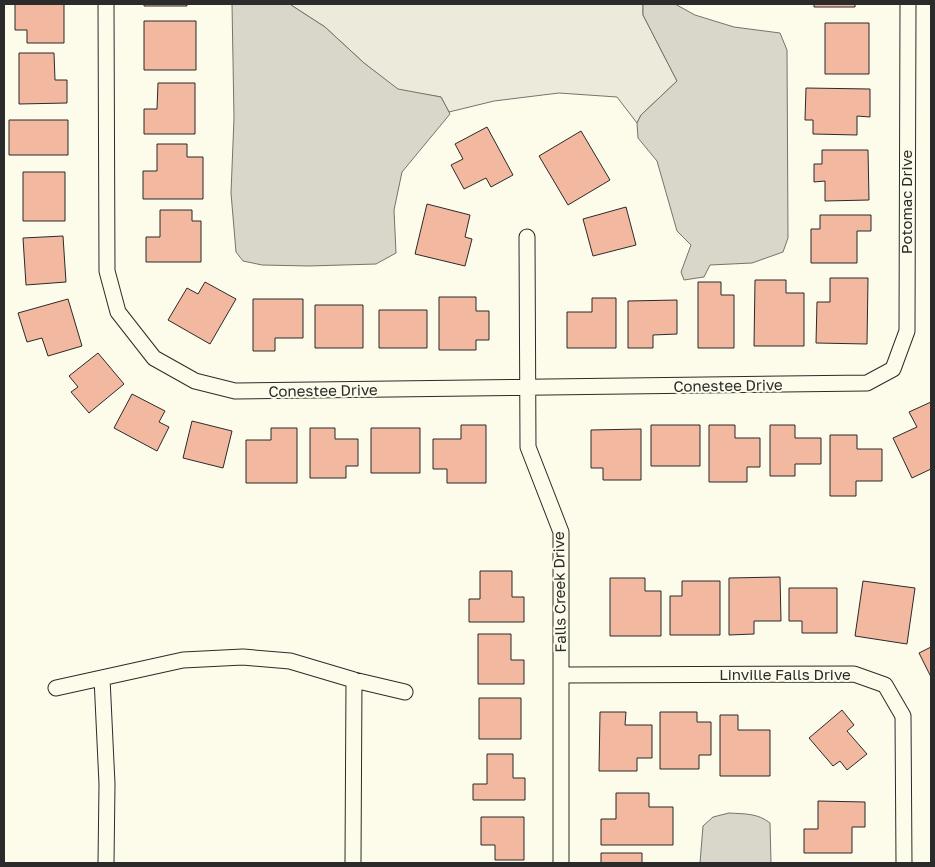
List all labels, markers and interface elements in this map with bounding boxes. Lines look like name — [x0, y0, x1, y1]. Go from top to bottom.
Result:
street label: Potomac Drive — [897, 149, 915, 254]
street label: Conestee Drive — [673, 375, 783, 395]
street label: Conestee Drive — [268, 380, 378, 400]
street label: Falls Creek Drive — [549, 531, 569, 653]
street label: Linville Falls Drive — [719, 665, 851, 683]

